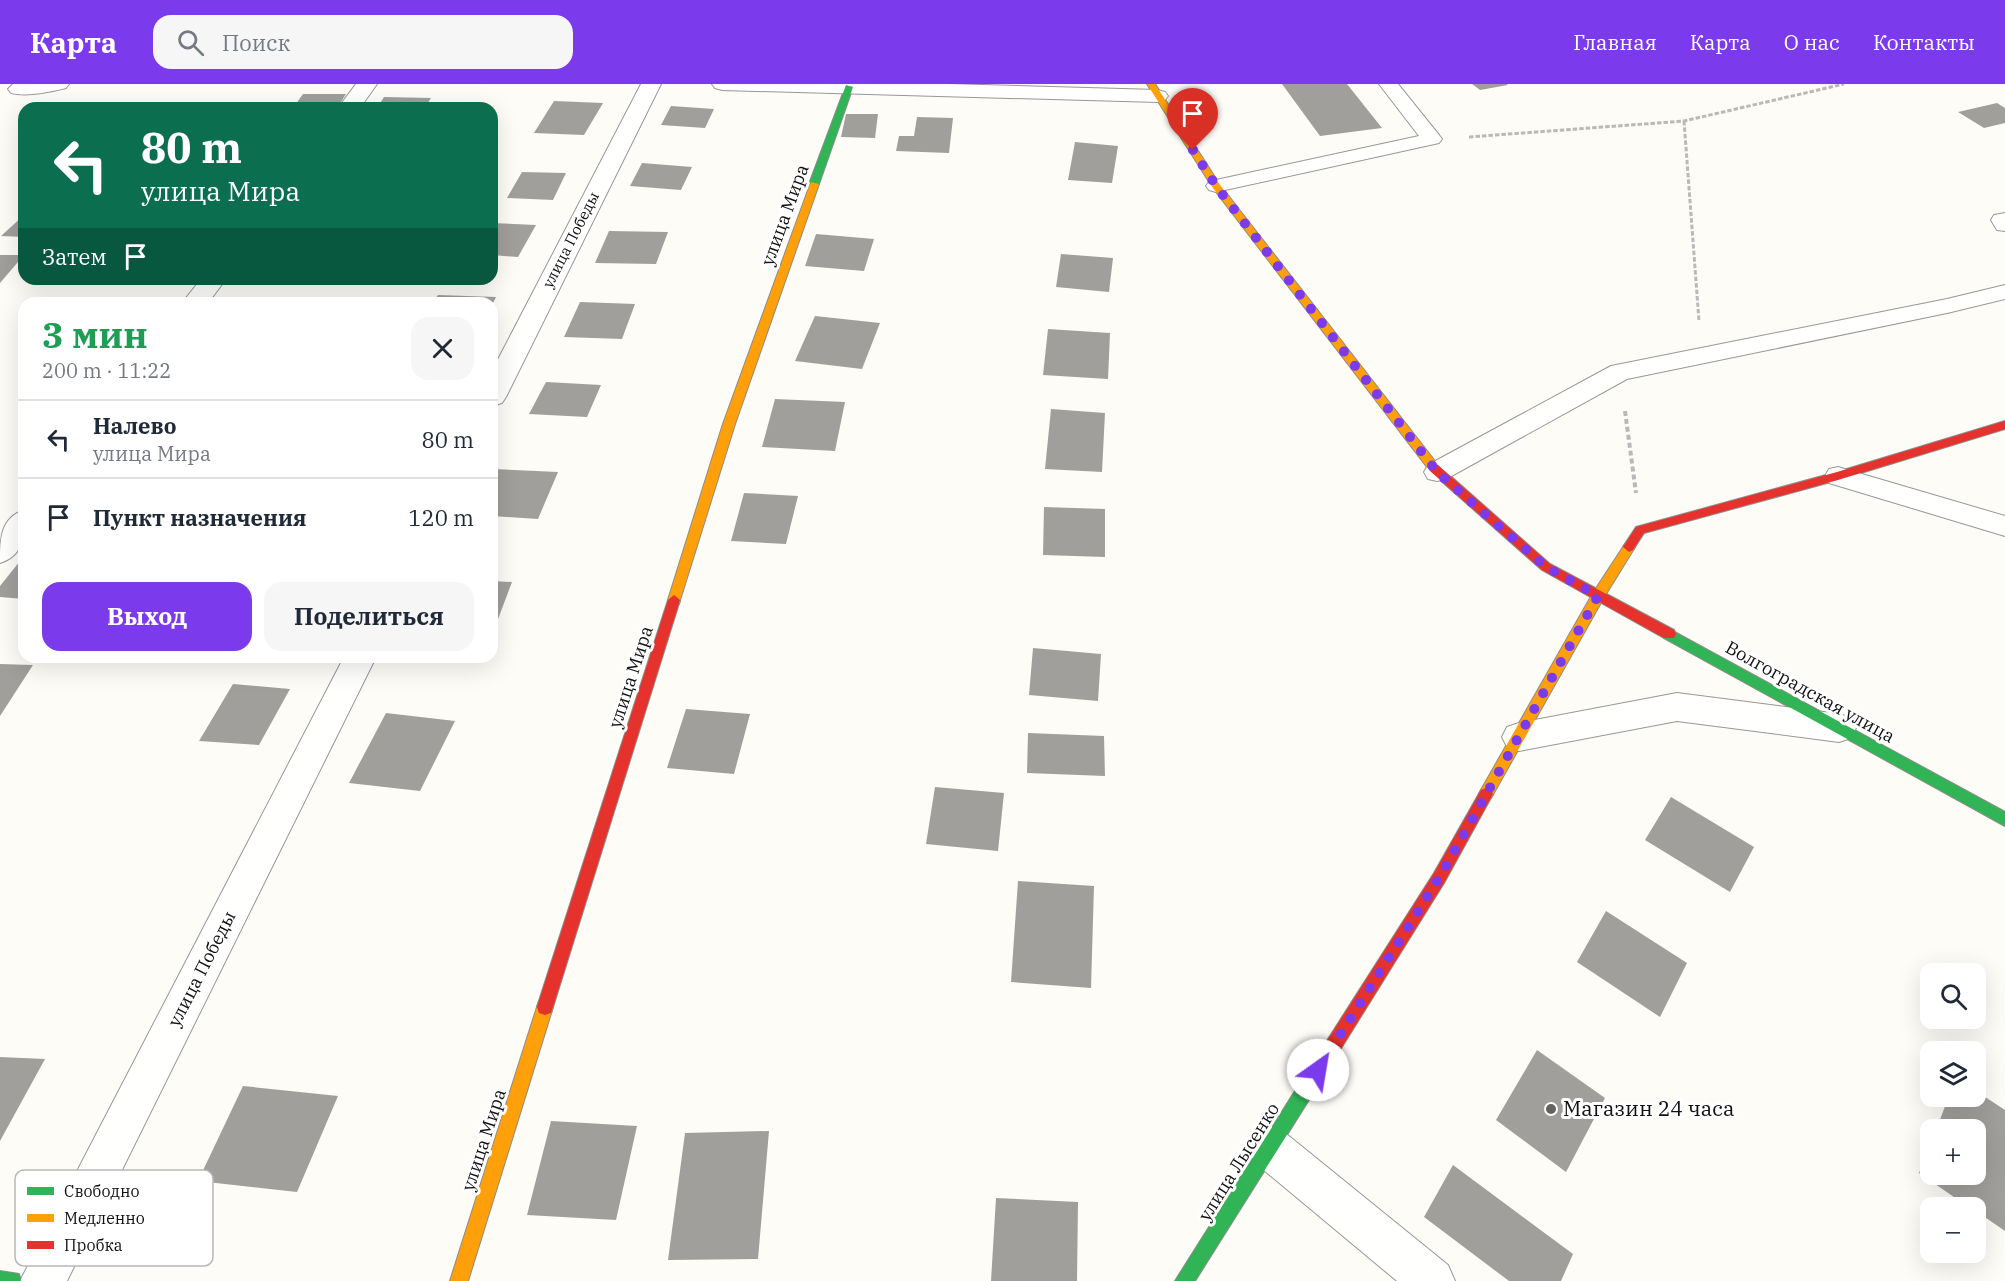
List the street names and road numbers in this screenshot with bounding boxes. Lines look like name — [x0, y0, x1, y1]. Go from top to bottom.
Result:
street label: улица Мира — [756, 161, 814, 269]
street label: улица Победы — [538, 188, 603, 291]
street label: улица Мира — [603, 623, 658, 731]
street label: Волгоградская улица — [1721, 635, 1899, 748]
street label: улица Победы — [163, 907, 241, 1031]
street label: улица Мира — [456, 1086, 511, 1194]
street label: улица Лысенко — [1193, 1098, 1284, 1225]

